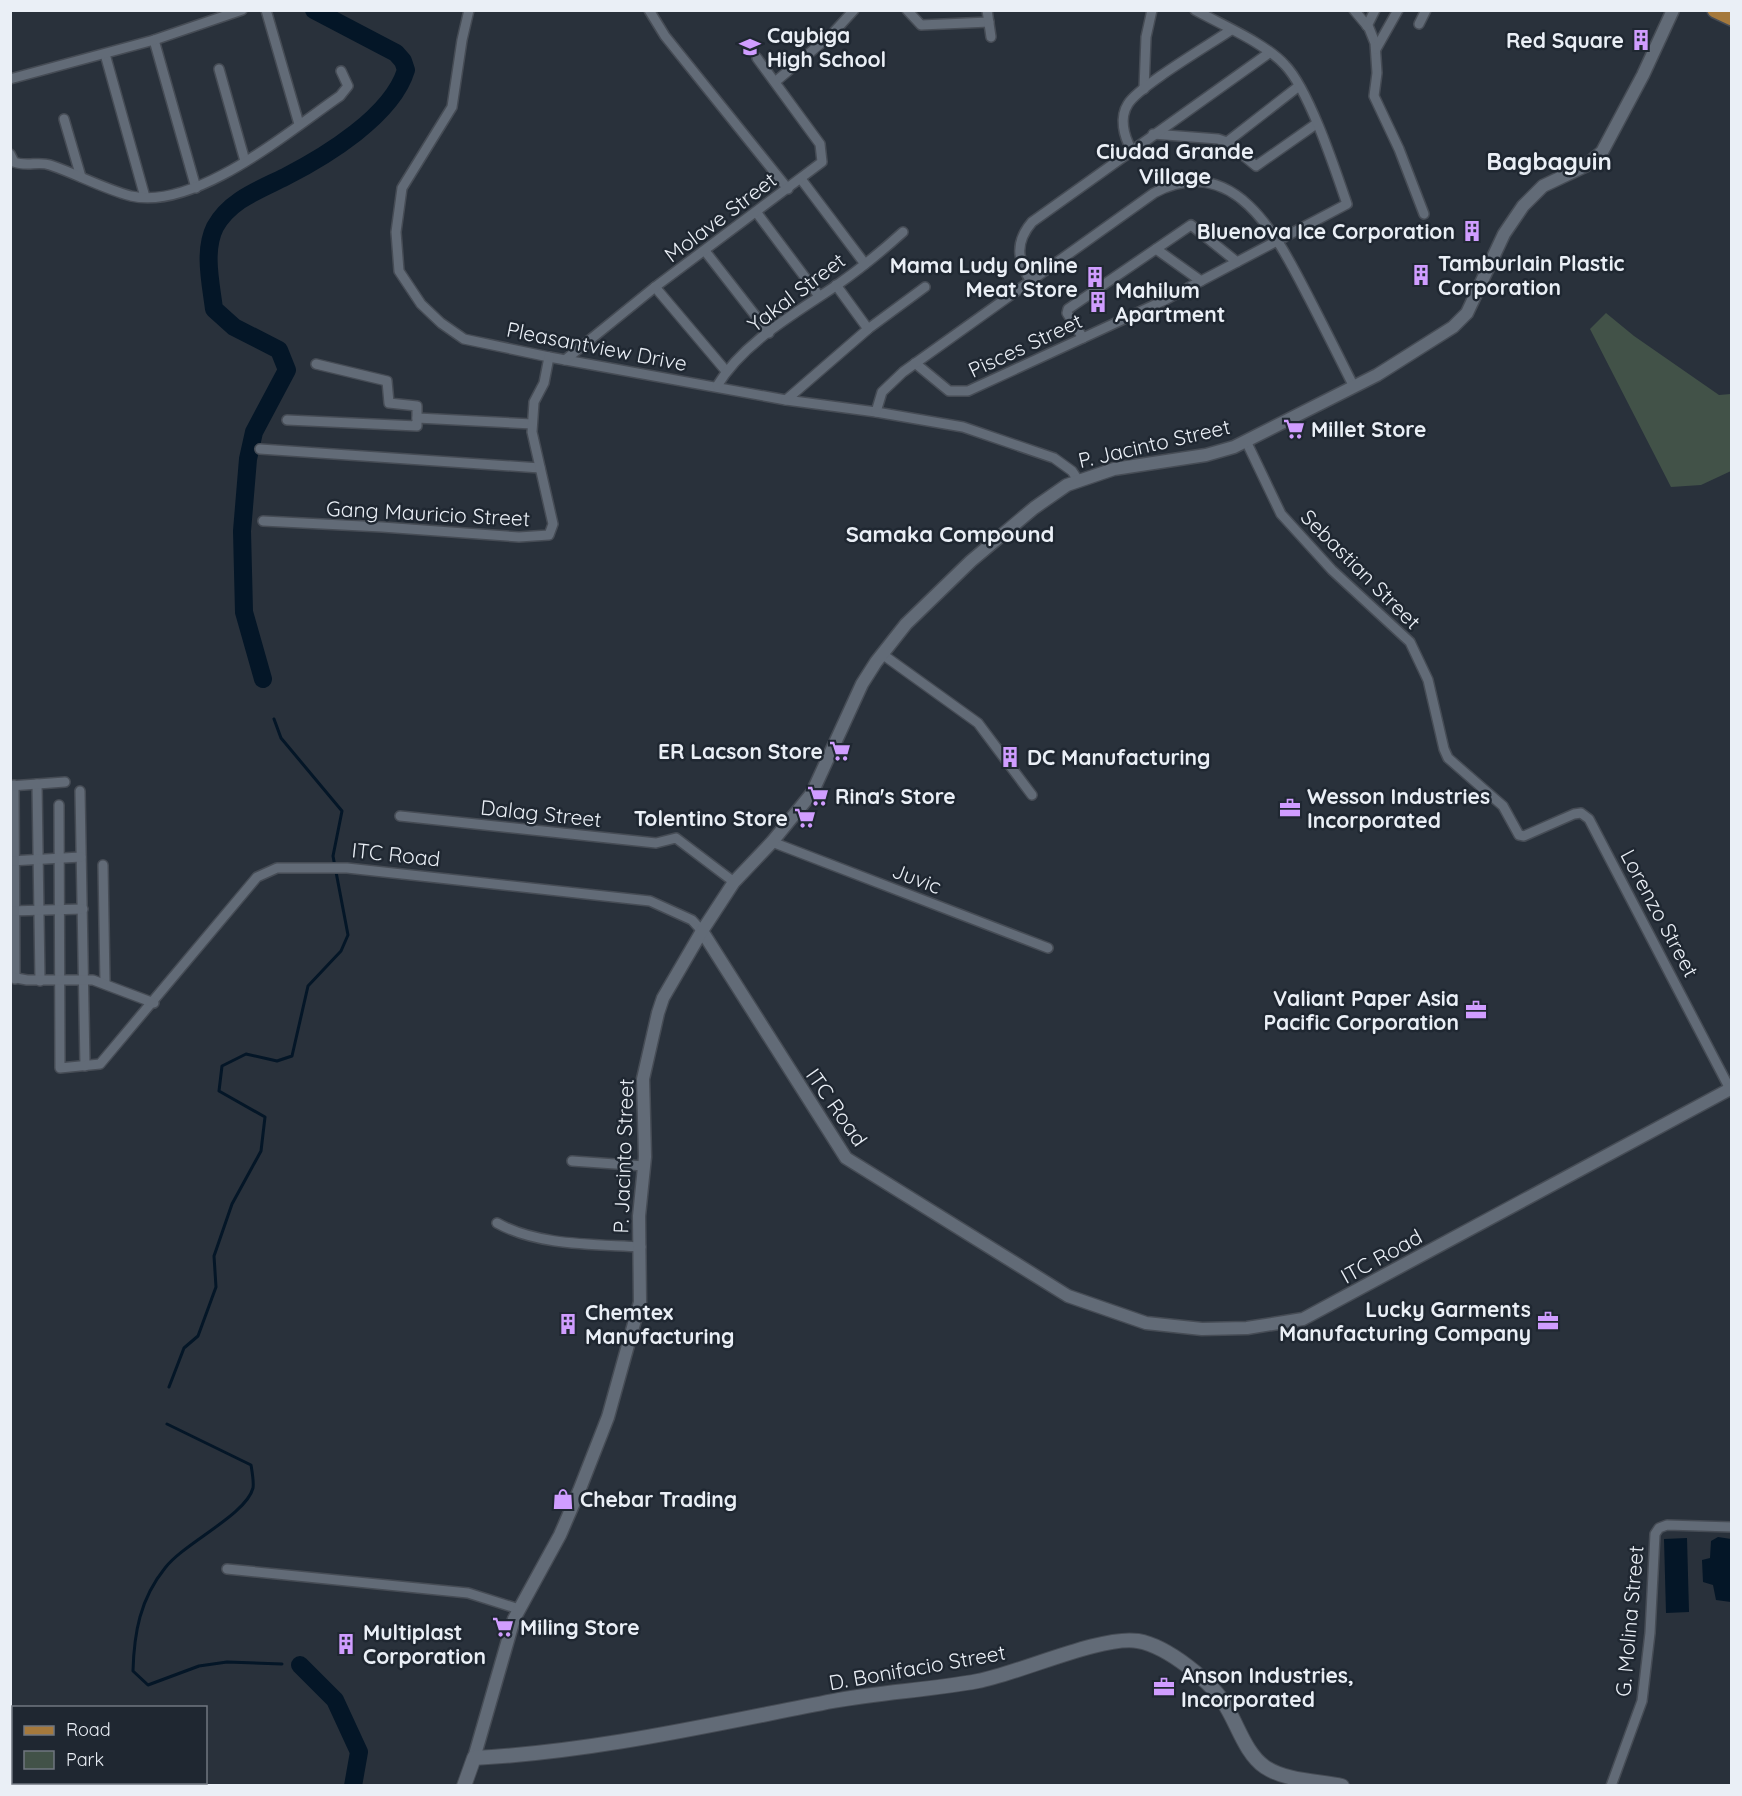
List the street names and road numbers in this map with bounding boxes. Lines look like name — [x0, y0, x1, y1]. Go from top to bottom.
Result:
street label: Molave Street — [659, 166, 781, 268]
street label: Yakal Street — [742, 247, 850, 337]
street label: Pisces Street — [964, 307, 1086, 383]
street label: Pleasantview Drive — [505, 316, 689, 376]
street label: P. Jacinto Street — [1076, 413, 1232, 473]
street label: Gang Mauricio Street — [325, 495, 531, 531]
street label: Sebastian Street — [1296, 504, 1426, 634]
street label: Dalag Street — [479, 794, 603, 832]
street label: ITC Road — [350, 836, 442, 872]
street label: Lorenzo Street — [1615, 845, 1705, 981]
street label: Juvic — [889, 857, 945, 899]
street label: ITC Road — [801, 1063, 873, 1151]
street label: P. Jacinto Street — [607, 1078, 639, 1234]
street label: ITC Road — [1336, 1223, 1426, 1289]
street label: G. Molina Street — [1609, 1544, 1649, 1698]
street label: D. Bonifacio Street — [827, 1639, 1007, 1695]

